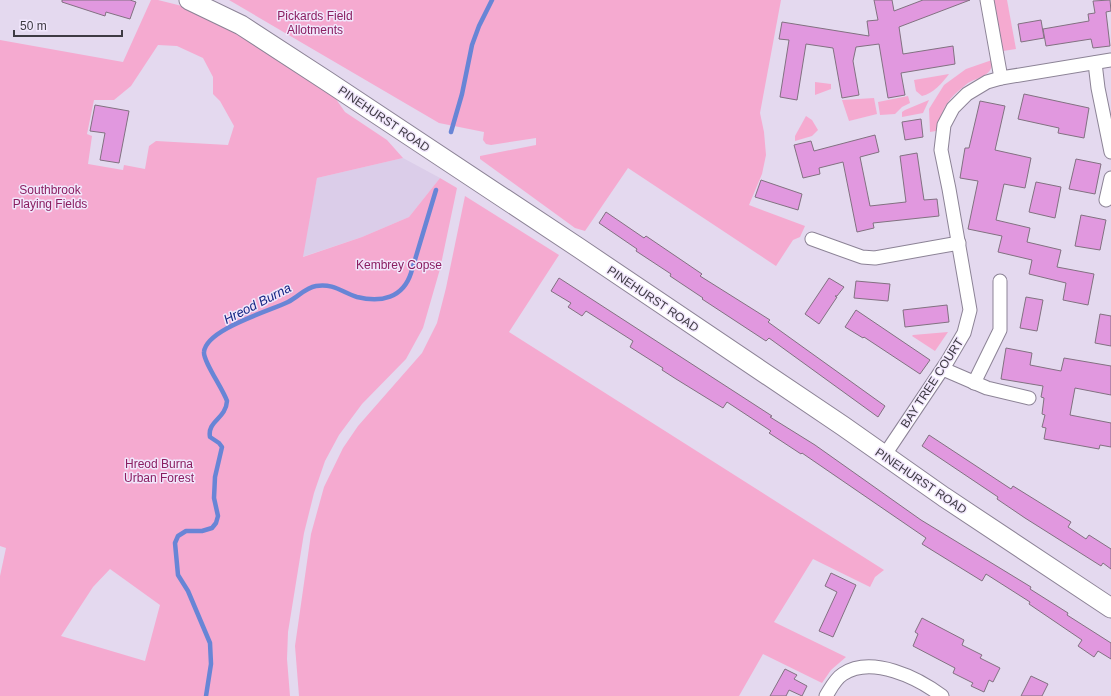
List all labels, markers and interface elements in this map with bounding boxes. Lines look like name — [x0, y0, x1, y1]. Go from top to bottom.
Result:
park label: Pickards Field Allotments — [277, 9, 353, 37]
scale bar — [14, 12, 122, 38]
text: 50 m — [20, 19, 47, 33]
street label: PINEHURST ROAD — [336, 83, 433, 155]
park label: Southbrook Playing Fields — [13, 183, 87, 211]
park label: Kembrey Copse — [356, 258, 442, 272]
street label: PINEHURST ROAD — [605, 263, 702, 335]
water label: Hreod Burna — [221, 280, 293, 327]
street label: BAY TREE COURT — [898, 335, 967, 430]
street label: PINEHURST ROAD — [873, 445, 970, 517]
park label: Hreod Burna Urban Forest — [124, 457, 195, 485]

